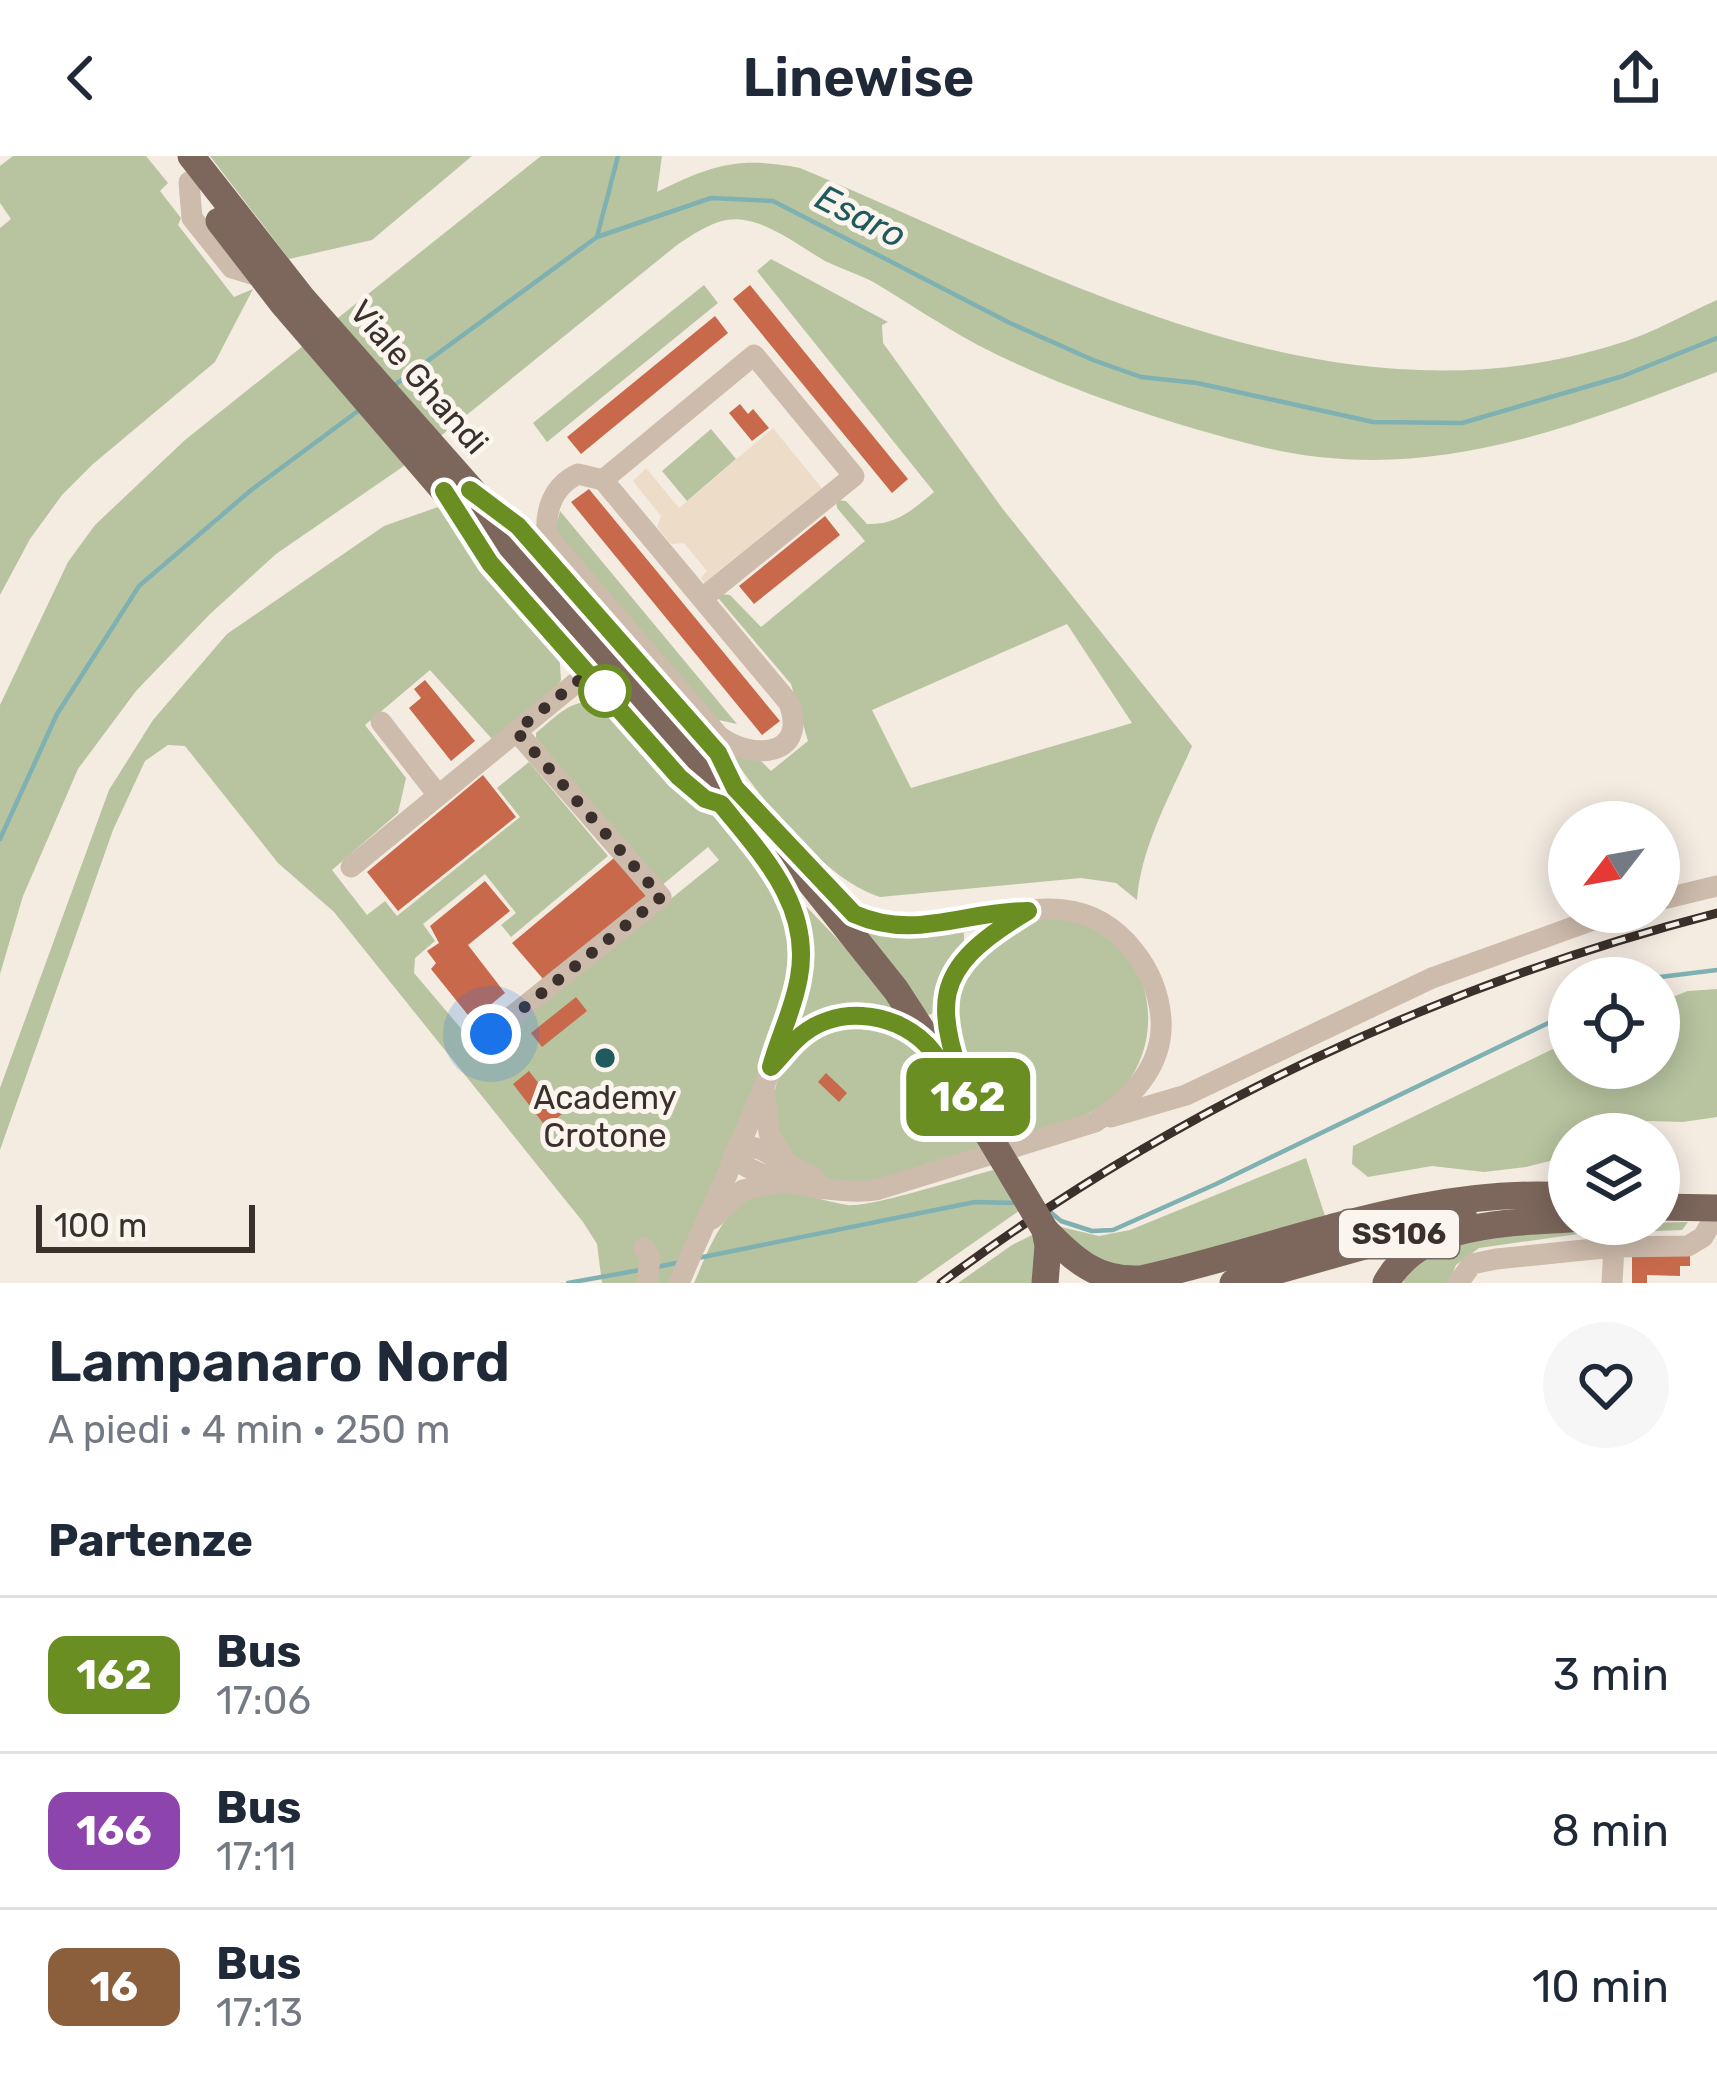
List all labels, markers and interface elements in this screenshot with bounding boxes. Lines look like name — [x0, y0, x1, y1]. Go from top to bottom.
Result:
icon: back — [48, 45, 114, 111]
icon: share — [1603, 45, 1669, 111]
text: Linewise — [743, 46, 974, 110]
water label: Esaro — [809, 175, 913, 257]
street label: Viale Ghandi — [342, 292, 496, 462]
unlabelled marker — [580, 666, 630, 716]
north arrow — [1548, 801, 1680, 933]
map controls — [1548, 801, 1680, 1245]
button: locate — [1548, 957, 1680, 1089]
your location — [461, 1004, 521, 1064]
marker: Academy Crotone — [592, 1045, 618, 1071]
line badge: 162 — [899, 1058, 1037, 1136]
text: 162 — [930, 1072, 1006, 1122]
place label: Academy Crotone — [533, 1078, 677, 1155]
button: layers — [1548, 1113, 1680, 1245]
scale bar — [36, 1199, 255, 1252]
text: 100 m — [54, 1206, 147, 1245]
road number: SS106 — [1339, 1210, 1459, 1258]
button: heart — [1543, 1322, 1669, 1448]
text: Lampanaro Nord — [48, 1328, 510, 1395]
text: A piedi · 4 min · 250 m — [48, 1407, 450, 1453]
text: Partenze — [48, 1514, 253, 1567]
text: Bus — [216, 1625, 301, 1678]
text: 3 min — [1553, 1648, 1669, 1701]
text: 162 — [76, 1650, 152, 1700]
text: 17:06 — [216, 1678, 311, 1724]
text: Bus — [216, 1781, 301, 1834]
text: 8 min — [1551, 1804, 1669, 1857]
text: 166 — [76, 1806, 152, 1856]
text: 17:11 — [216, 1834, 296, 1880]
text: Bus — [216, 1937, 301, 1990]
text: 10 min — [1532, 1960, 1669, 2013]
text: 16 — [90, 1962, 138, 2012]
text: 17:13 — [216, 1990, 303, 2036]

